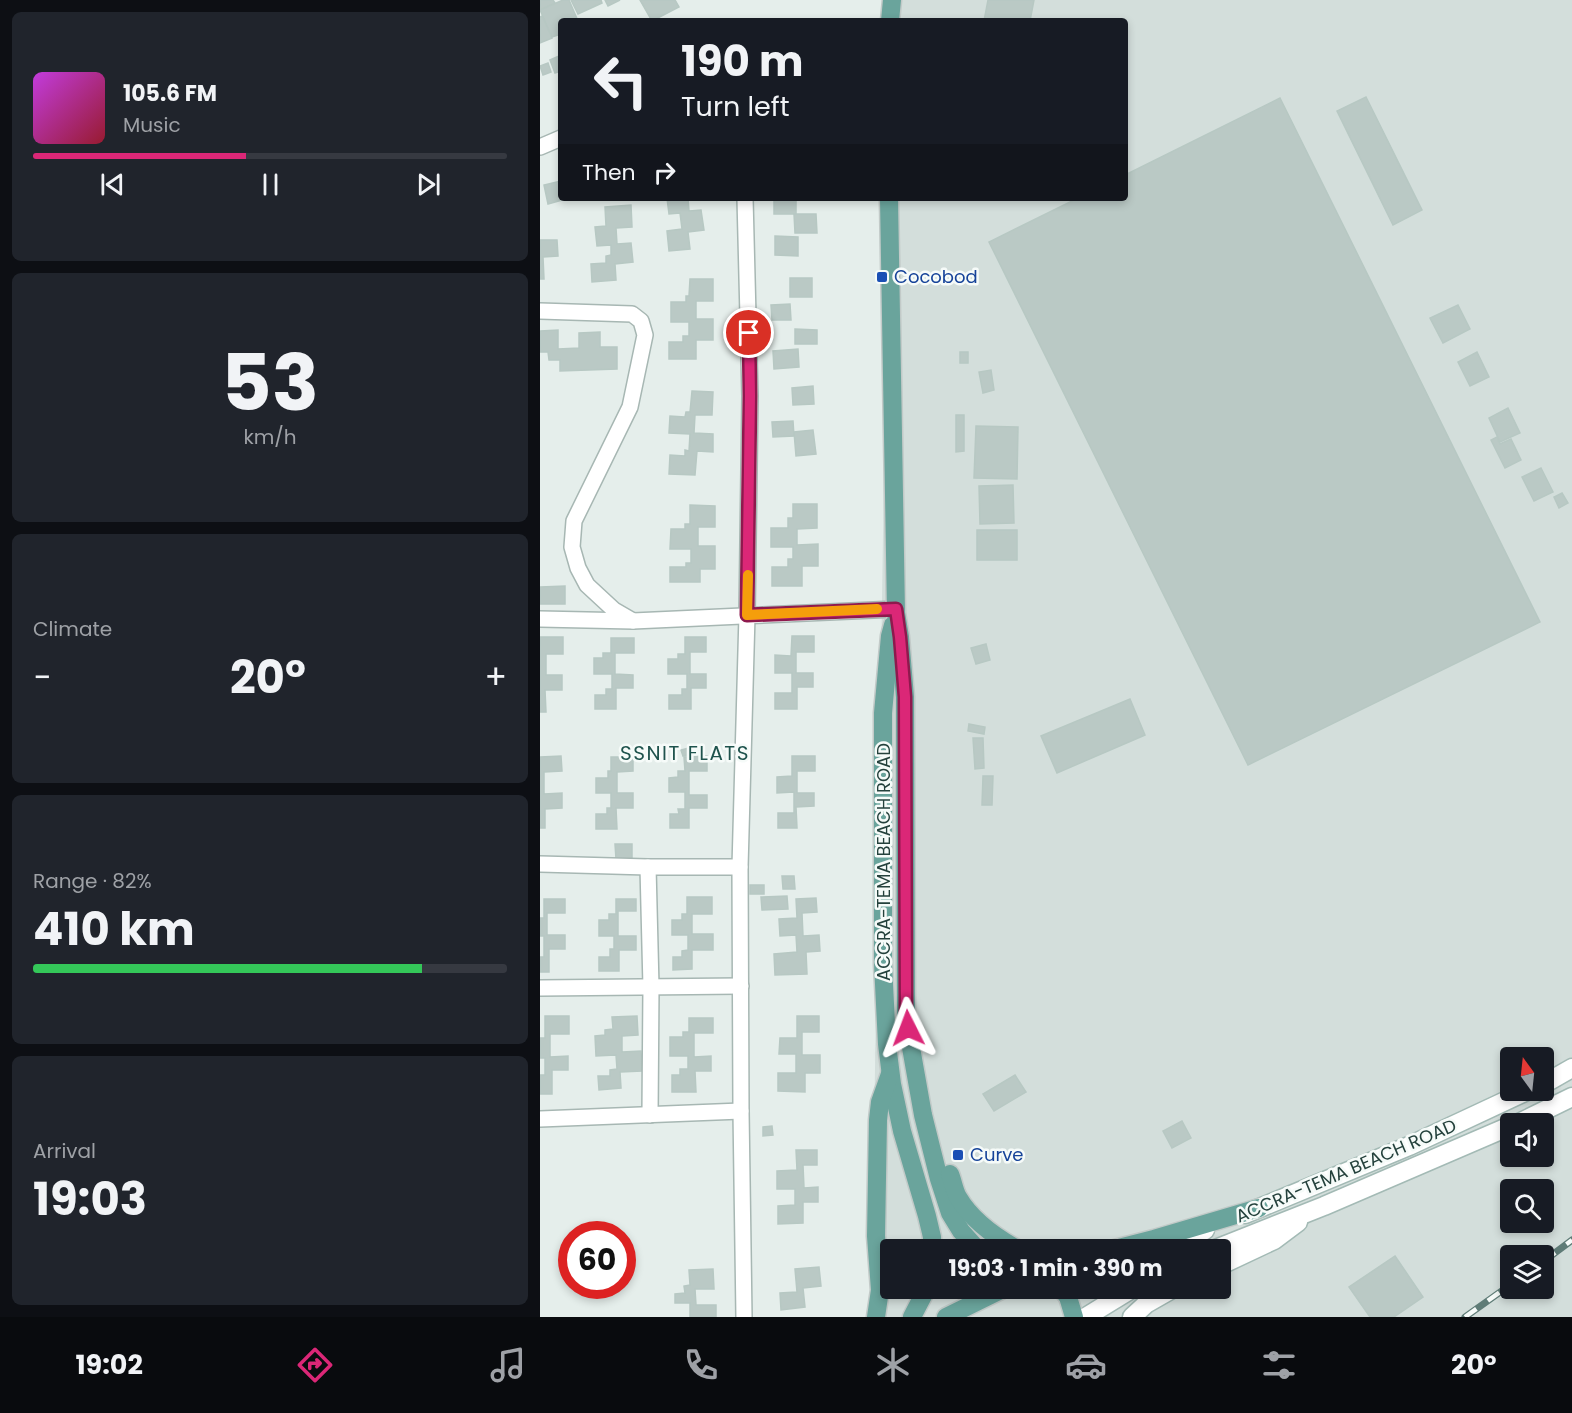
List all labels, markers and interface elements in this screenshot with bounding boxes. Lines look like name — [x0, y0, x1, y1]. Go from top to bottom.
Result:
text: 190 m — [681, 32, 803, 91]
icon: left — [582, 42, 660, 120]
text: 105.6 FM — [123, 78, 217, 109]
text: Turn left — [681, 88, 790, 125]
text: Music — [123, 111, 181, 139]
icon: right — [648, 156, 681, 189]
text: Then — [582, 157, 636, 188]
icon: previous — [96, 168, 129, 201]
icon: pause — [254, 168, 287, 201]
icon: next — [412, 168, 445, 201]
place label: Cocobod — [894, 264, 978, 289]
marker: Cocobod — [875, 270, 889, 284]
pin — [723, 307, 774, 358]
icon: arrive — [732, 316, 765, 349]
text: 53 — [221, 328, 319, 437]
text: km/h — [243, 423, 297, 451]
text: Climate — [33, 615, 112, 643]
text: 20° — [230, 646, 306, 709]
text: − — [33, 654, 51, 701]
text: + — [484, 654, 507, 701]
district label: SSNIT FLATS — [620, 739, 750, 767]
street label: ACCRA-TEMA BEACH ROAD — [871, 743, 896, 981]
text: Range · 82% — [33, 867, 152, 895]
text: 410 km — [33, 898, 195, 961]
position arrow — [876, 996, 940, 1060]
north arrow — [1500, 1047, 1554, 1101]
map controls — [1500, 1047, 1554, 1299]
street label: ACCRA-TEMA BEACH ROAD — [1231, 1113, 1460, 1229]
button: sound — [1500, 1113, 1554, 1167]
text: Arrival — [33, 1137, 96, 1165]
place label: Curve — [970, 1142, 1023, 1167]
marker: Curve — [951, 1148, 965, 1162]
text: 19:03 — [33, 1168, 147, 1231]
button: search — [1500, 1179, 1554, 1233]
speed limit sign: 60 — [558, 1221, 636, 1299]
button: layers — [1500, 1245, 1554, 1299]
text: 19:03 · 1 min · 390 m — [948, 1253, 1163, 1284]
icon: directions — [294, 1344, 336, 1386]
icon: music — [487, 1344, 529, 1386]
icon: phone — [680, 1344, 722, 1386]
icon: climate — [872, 1344, 914, 1386]
icon: car — [1065, 1344, 1107, 1386]
icon: filters — [1258, 1344, 1300, 1386]
text: 19:02 — [75, 1346, 143, 1383]
text: 20° — [1451, 1346, 1497, 1383]

